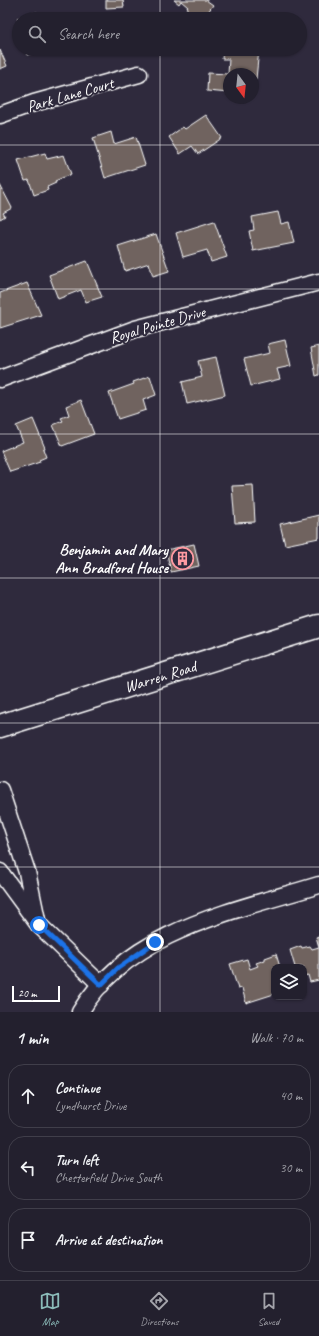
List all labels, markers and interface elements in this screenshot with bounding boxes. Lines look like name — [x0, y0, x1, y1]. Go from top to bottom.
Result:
search box — [12, 12, 307, 56]
icon: search — [26, 23, 48, 45]
text: Search here — [58, 25, 119, 44]
north arrow — [223, 68, 259, 104]
street label: Park Lane Court — [25, 73, 117, 117]
street label: Royal Pointe Drive — [107, 301, 209, 348]
place label: Benjamin and Mary Ann Bradford House — [55, 540, 170, 578]
building icon: Benjamin and Mary Ann Bradford House — [170, 545, 196, 571]
street label: Warren Road — [122, 656, 201, 697]
route start — [30, 916, 48, 934]
route end — [146, 933, 164, 951]
map controls — [271, 964, 307, 1000]
button: layers — [271, 964, 307, 1000]
scale bar — [12, 984, 60, 1003]
text: 20 m — [18, 986, 37, 1000]
text: 1 min — [16, 1028, 49, 1049]
text: Walk · 70 m — [250, 1030, 303, 1046]
text: Continue — [55, 1079, 100, 1098]
icon: ahead — [17, 1085, 39, 1107]
text: 40 m — [280, 1088, 302, 1104]
text: Lyndhurst Drive — [55, 1098, 126, 1114]
text: Turn left — [55, 1151, 98, 1170]
icon: left — [17, 1157, 39, 1179]
text: 30 m — [280, 1160, 302, 1176]
text: Chesterfield Drive South — [55, 1170, 162, 1186]
icon: arrive — [17, 1229, 39, 1251]
text: Arrive at destination — [55, 1231, 162, 1250]
tab: Map — [39, 1290, 61, 1328]
tab: Directions — [140, 1290, 179, 1328]
tab: Saved — [258, 1290, 280, 1328]

